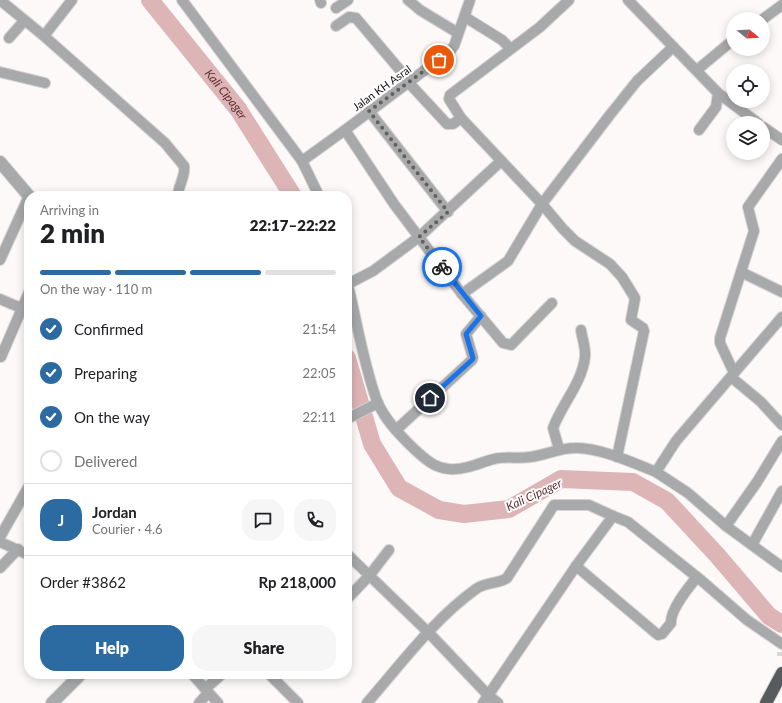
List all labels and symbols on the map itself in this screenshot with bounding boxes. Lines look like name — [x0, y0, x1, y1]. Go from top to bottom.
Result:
north arrow — [726, 12, 770, 56]
pin — [422, 43, 456, 77]
street label: Jalan KH Asral — [350, 62, 414, 113]
water label: Kali Cipager — [202, 66, 251, 123]
courier — [422, 247, 462, 287]
pin — [413, 381, 447, 415]
water label: Kali Cipager — [504, 475, 565, 514]

